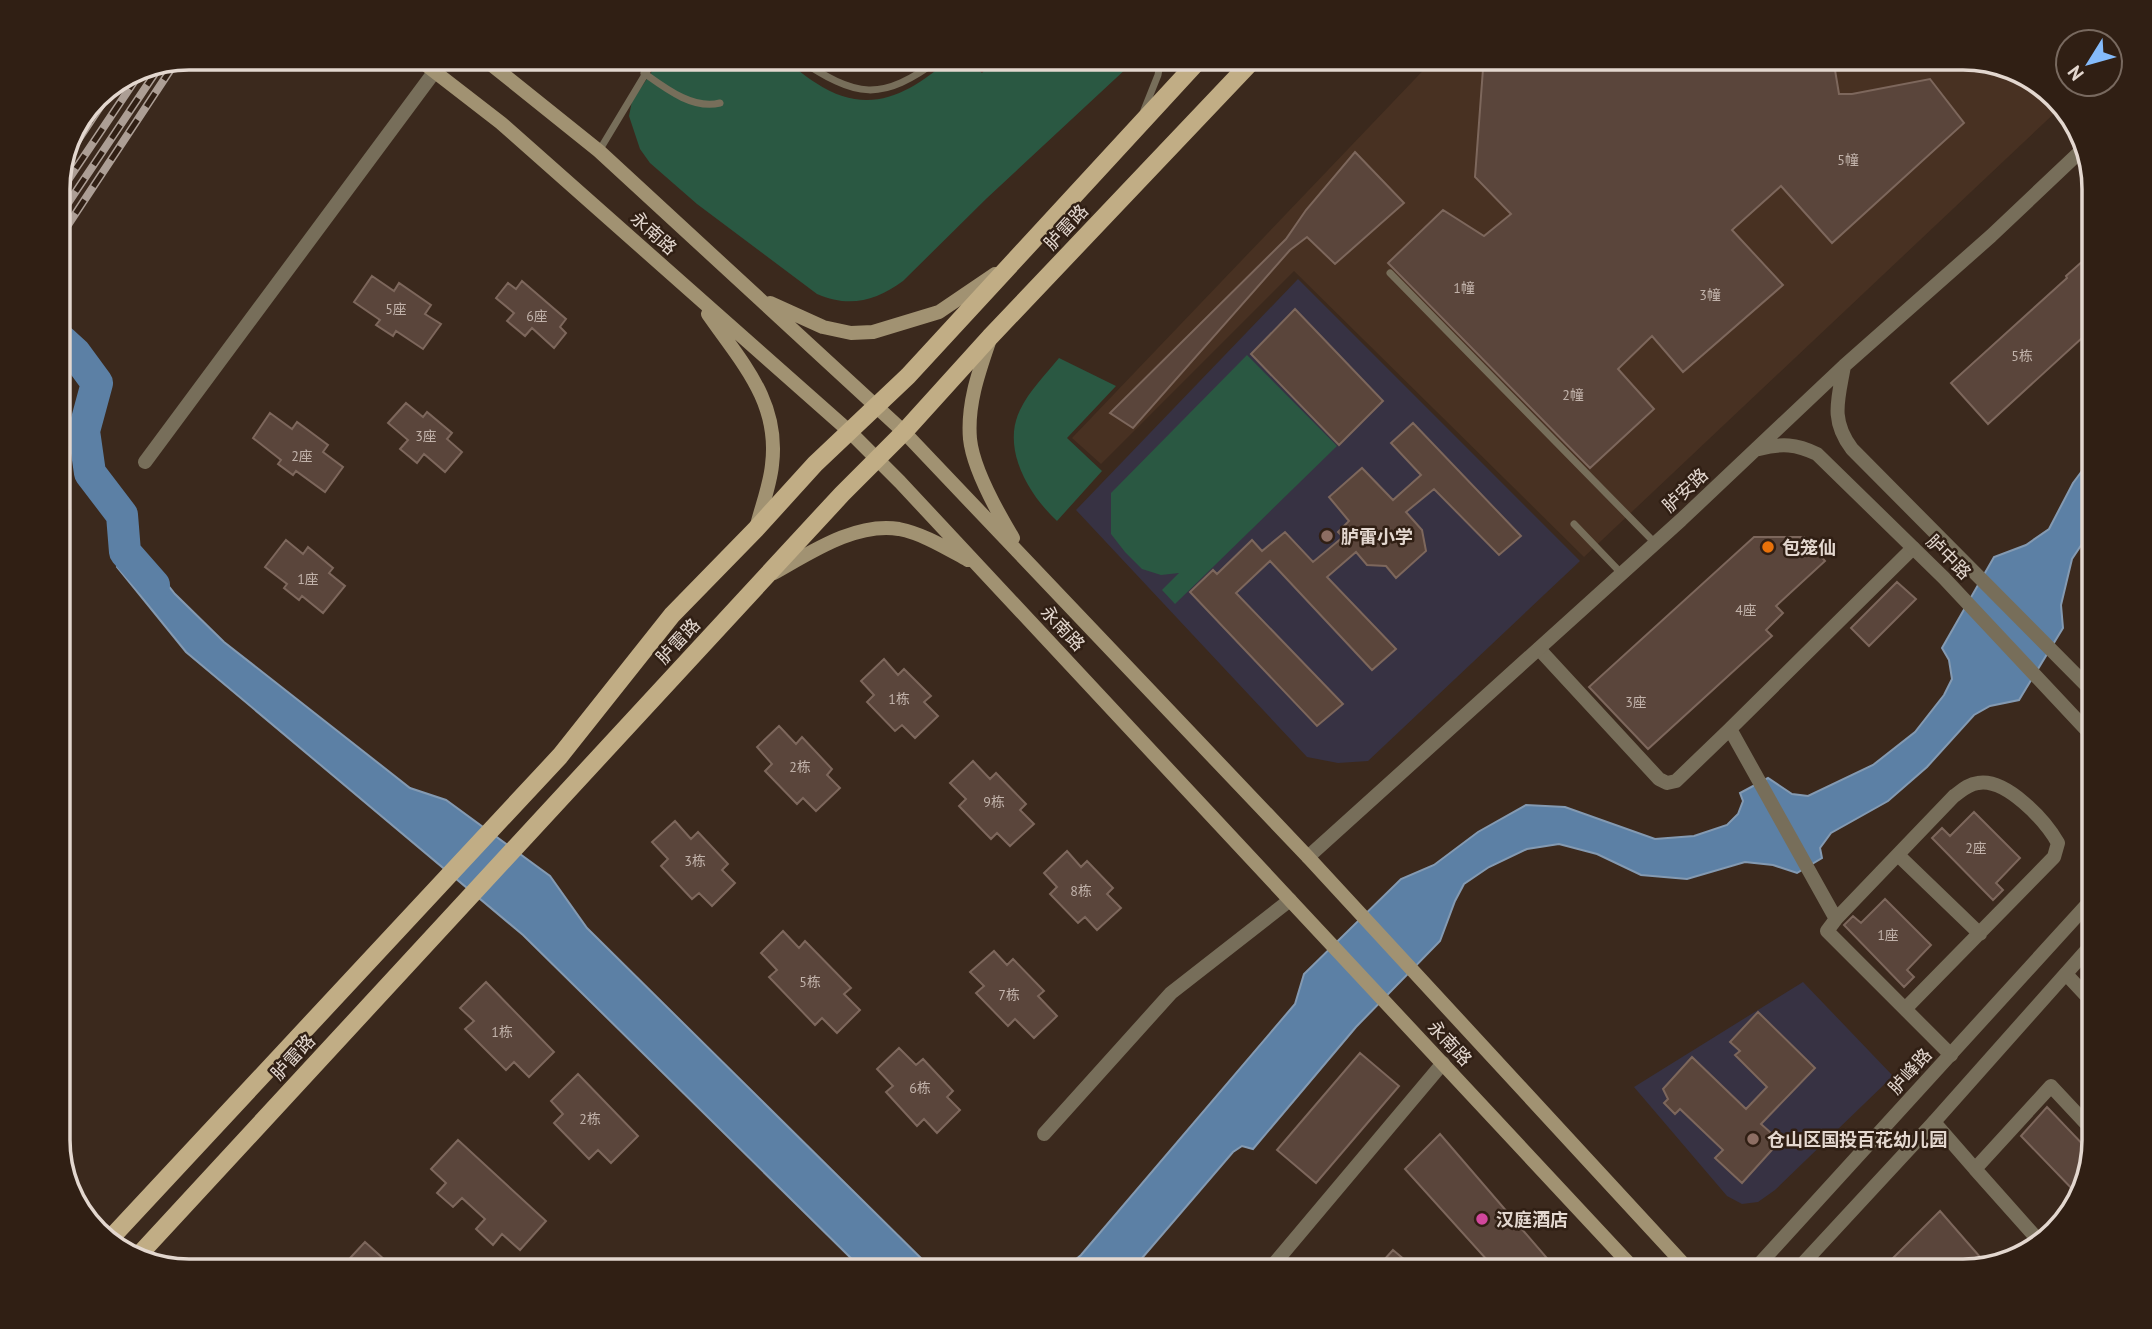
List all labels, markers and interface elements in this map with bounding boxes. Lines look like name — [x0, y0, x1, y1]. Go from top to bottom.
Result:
north arrow — [2054, 28, 2124, 98]
text: N — [2062, 61, 2089, 85]
house number: 5幢 — [1837, 151, 1859, 169]
street label: 胪雷路 — [1039, 199, 1093, 255]
street label: 永南路 — [626, 206, 682, 260]
house number: 1幢 — [1453, 279, 1475, 297]
house number: 3幢 — [1699, 286, 1721, 304]
house number: 5座 — [385, 300, 407, 318]
house number: 6座 — [526, 307, 548, 325]
house number: 5栋 — [2011, 347, 2033, 365]
house number: 2幢 — [1562, 386, 1584, 404]
house number: 3座 — [415, 427, 437, 445]
house number: 2座 — [291, 447, 313, 465]
street label: 胪安路 — [1657, 463, 1713, 517]
place label: 胪雷小学 — [1341, 525, 1413, 548]
marker: 胪雷小学 — [1319, 528, 1335, 544]
street label: 胪中路 — [1922, 530, 1976, 584]
place label: 包笼仙 — [1782, 536, 1836, 559]
marker: 包笼仙 — [1760, 539, 1776, 555]
house number: 1座 — [297, 570, 319, 588]
street label: 永南路 — [1036, 600, 1090, 656]
house number: 4座 — [1735, 601, 1757, 619]
street label: 胪雷路 — [651, 613, 705, 669]
house number: 1栋 — [888, 690, 910, 708]
house number: 3座 — [1625, 693, 1647, 711]
house number: 2栋 — [789, 758, 811, 776]
house number: 9栋 — [983, 793, 1005, 811]
house number: 2座 — [1965, 839, 1987, 857]
house number: 3栋 — [684, 852, 706, 870]
house number: 8栋 — [1070, 882, 1092, 900]
house number: 1座 — [1877, 926, 1899, 944]
house number: 5栋 — [799, 973, 821, 991]
house number: 7栋 — [998, 986, 1020, 1004]
street label: 永南路 — [1423, 1015, 1477, 1071]
house number: 1栋 — [491, 1023, 513, 1041]
street label: 胪雷路 — [266, 1029, 320, 1085]
street label: 胪峰路 — [1883, 1043, 1937, 1099]
house number: 6栋 — [909, 1079, 931, 1097]
house number: 2栋 — [579, 1110, 601, 1128]
place label: 仓山区国投百花幼儿园 — [1767, 1128, 1947, 1151]
marker: 仓山区国投百花幼儿园 — [1745, 1131, 1761, 1147]
place label: 汉庭酒店 — [1496, 1208, 1568, 1231]
marker: 汉庭酒店 — [1474, 1211, 1490, 1227]

